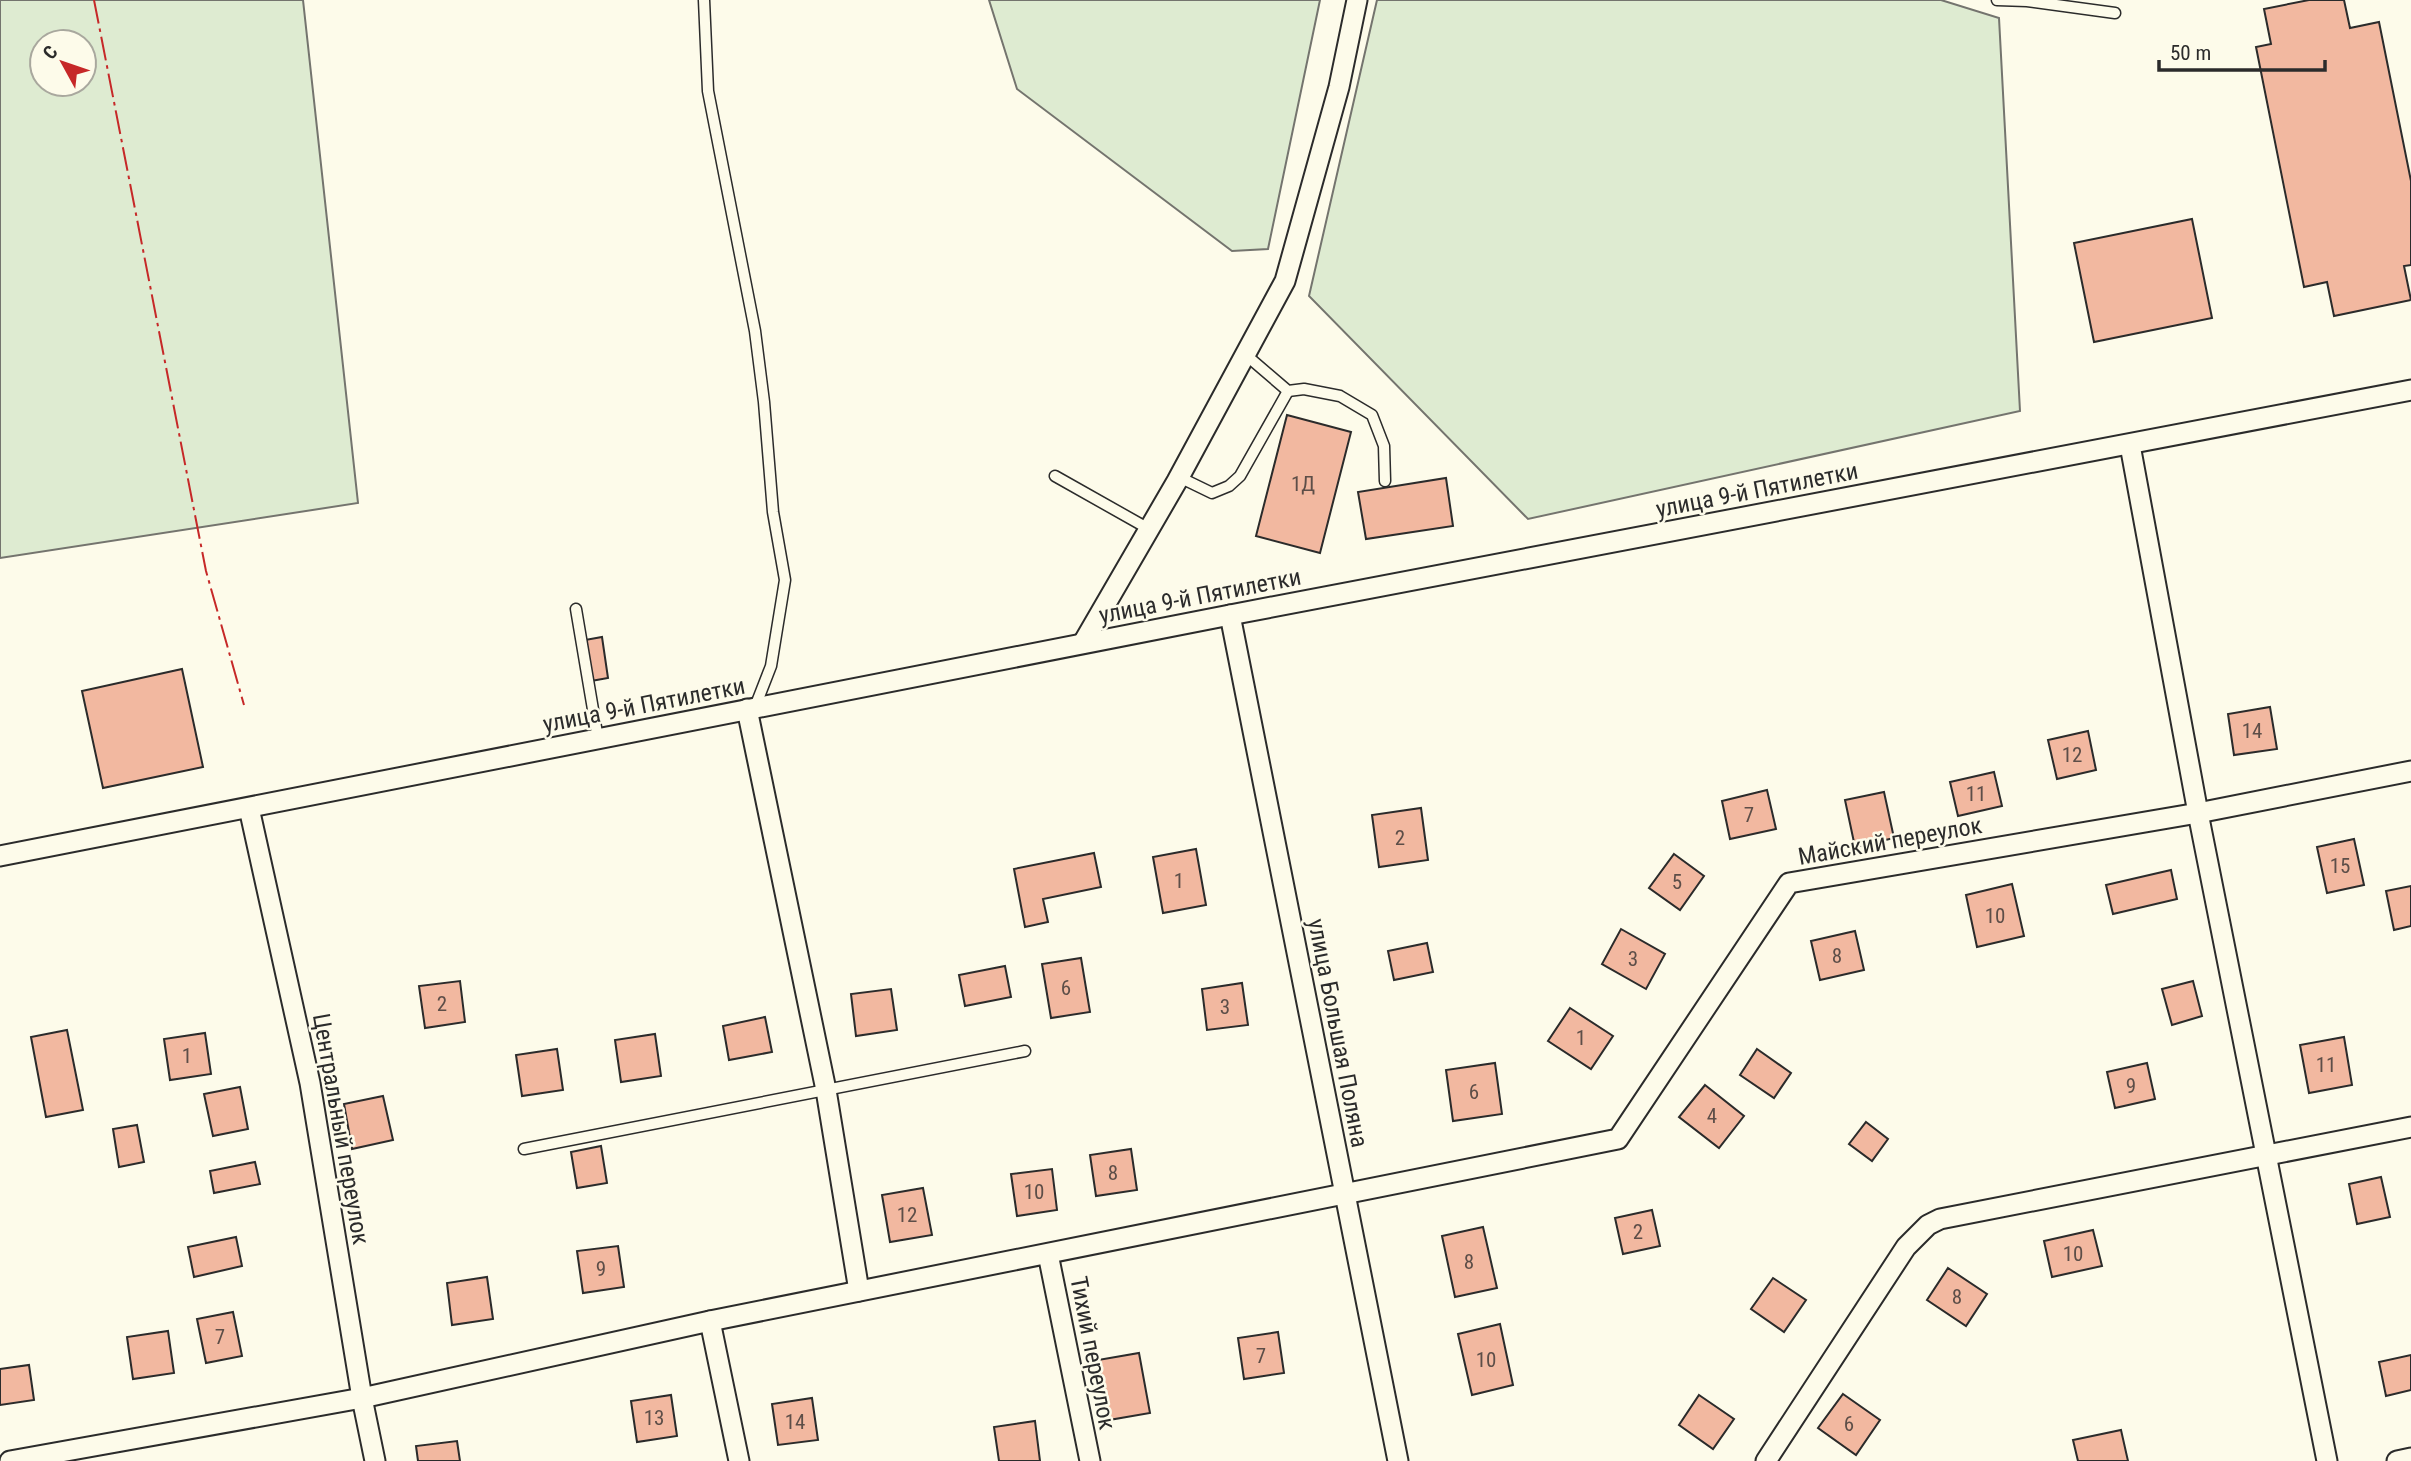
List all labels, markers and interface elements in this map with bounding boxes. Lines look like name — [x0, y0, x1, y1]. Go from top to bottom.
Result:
north arrow — [28, 28, 98, 98]
scale bar — [2159, 28, 2325, 72]
text: С — [38, 41, 63, 64]
text: 50 m — [2170, 41, 2211, 65]
street label: улица 9-й Пятилетки — [1654, 457, 1860, 523]
house number: 1Д — [1291, 472, 1315, 496]
street label: улица 9-й Пятилетки — [1097, 563, 1303, 629]
street label: улица 9-й Пятилетки — [541, 672, 747, 738]
house number: 14 — [2242, 719, 2262, 743]
house number: 12 — [2062, 743, 2082, 767]
house number: 11 — [1966, 782, 1986, 806]
house number: 7 — [1744, 803, 1754, 827]
street label: Майский переулок — [1796, 811, 1985, 871]
house number: 2 — [1395, 826, 1405, 850]
house number: 15 — [2330, 854, 2350, 878]
house number: 1 — [1174, 869, 1184, 893]
house number: 5 — [1672, 870, 1682, 894]
house number: 10 — [1985, 904, 2005, 928]
street label: улица Большая Поляна — [1302, 916, 1374, 1150]
house number: 8 — [1832, 944, 1842, 968]
house number: 3 — [1628, 947, 1638, 971]
house number: 6 — [1061, 976, 1071, 1000]
house number: 2 — [437, 992, 447, 1016]
house number: 3 — [1220, 995, 1230, 1019]
street label: Центральный переулок — [307, 1011, 375, 1247]
house number: 1 — [1576, 1026, 1586, 1050]
house number: 1 — [182, 1044, 192, 1068]
house number: 11 — [2316, 1053, 2336, 1077]
house number: 9 — [2126, 1074, 2136, 1098]
house number: 6 — [1469, 1080, 1479, 1104]
house number: 4 — [1707, 1104, 1717, 1128]
house number: 8 — [1108, 1161, 1118, 1185]
house number: 10 — [1024, 1180, 1044, 1204]
house number: 12 — [897, 1203, 917, 1227]
house number: 2 — [1633, 1220, 1643, 1244]
house number: 10 — [2063, 1242, 2083, 1266]
house number: 8 — [1464, 1250, 1474, 1274]
house number: 9 — [596, 1257, 606, 1281]
street label: Тихий переулок — [1064, 1274, 1122, 1433]
house number: 8 — [1952, 1285, 1962, 1309]
house number: 7 — [215, 1325, 225, 1349]
house number: 7 — [1256, 1344, 1266, 1368]
house number: 10 — [1476, 1348, 1496, 1372]
house number: 13 — [644, 1406, 664, 1430]
house number: 14 — [785, 1410, 805, 1434]
house number: 6 — [1844, 1412, 1854, 1436]

